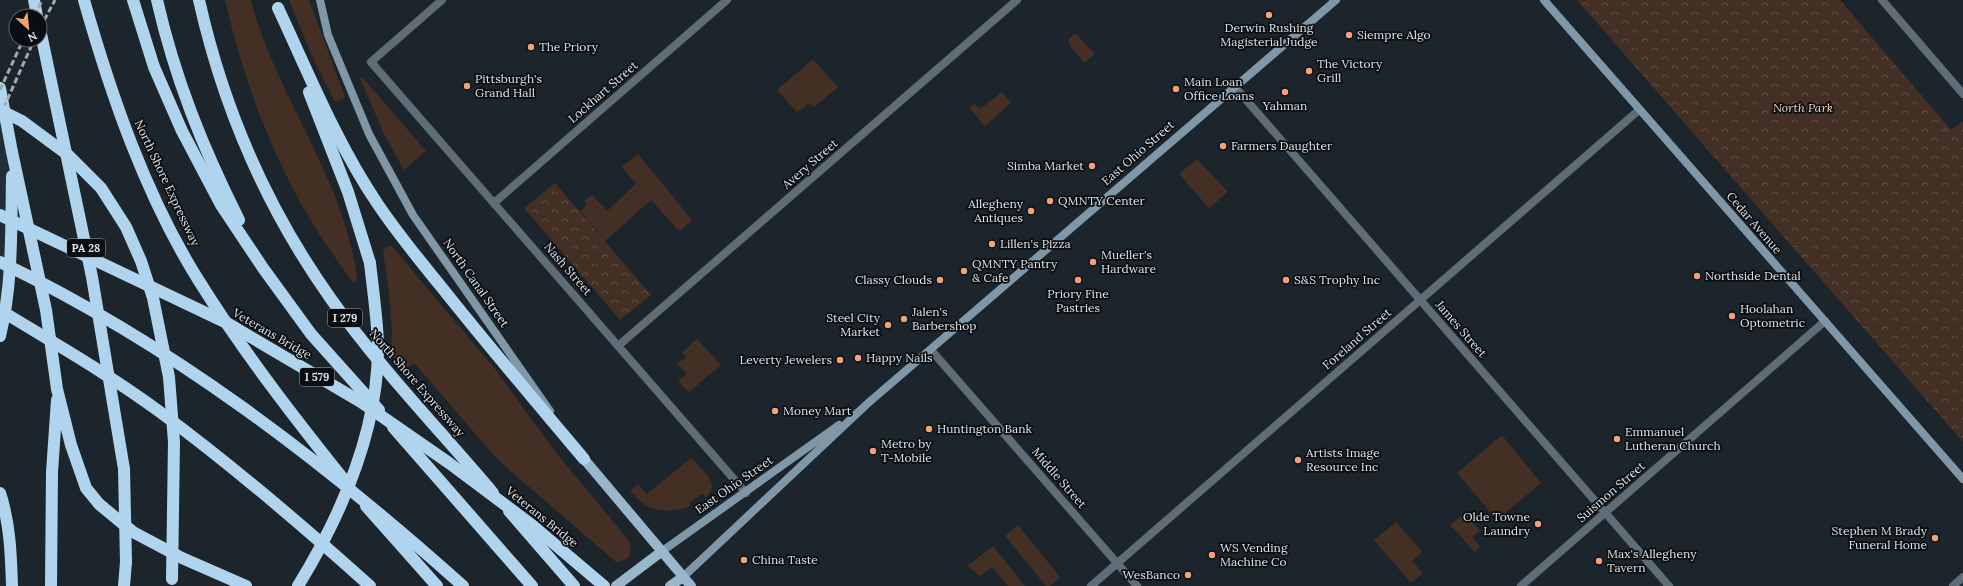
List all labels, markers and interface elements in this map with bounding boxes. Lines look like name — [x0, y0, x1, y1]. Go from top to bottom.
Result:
north arrow — [8, 8, 48, 48]
marker: Derwin Rushing Magisterial Judge — [1264, 10, 1274, 20]
place label: Derwin Rushing Magisterial Judge — [1220, 20, 1318, 49]
place label: Siempre Algo — [1357, 27, 1431, 42]
text: N — [25, 29, 40, 45]
marker: Siempre Algo — [1344, 30, 1354, 40]
place label: The Priory — [539, 39, 599, 54]
marker: The Priory — [526, 42, 536, 52]
place label: The Victory Grill — [1317, 56, 1383, 85]
street label: Lockhart Street — [565, 57, 641, 126]
marker: The Victory Grill — [1304, 66, 1314, 76]
place label: Pittsburgh's Grand Hall — [475, 71, 543, 100]
place label: Main Loan Office Loans — [1184, 74, 1255, 103]
marker: Pittsburgh's Grand Hall — [462, 81, 472, 91]
marker: Main Loan Office Loans — [1171, 84, 1181, 94]
marker: Yahman — [1280, 87, 1290, 97]
place label: Yahman — [1262, 98, 1307, 113]
park label: North Park — [1773, 100, 1833, 115]
street label: North Shore Expressway — [132, 117, 204, 249]
street label: East Ohio Street — [1098, 117, 1177, 188]
street label: Avery Street — [778, 135, 841, 192]
place label: Farmers Daughter — [1231, 138, 1333, 153]
marker: Farmers Daughter — [1218, 141, 1228, 151]
place label: Simba Market — [1007, 158, 1084, 173]
marker: Simba Market — [1087, 161, 1097, 171]
street label: Cedar Avenue — [1723, 189, 1786, 257]
place label: QMNTY Center — [1058, 193, 1146, 208]
place label: Allegheny Antiques — [967, 196, 1024, 225]
marker: QMNTY Center — [1045, 196, 1055, 206]
marker: Allegheny Antiques — [1026, 206, 1036, 216]
street label: North Canal Street — [440, 235, 513, 330]
place label: Lillen's Pizza — [1000, 236, 1071, 251]
road number: PA 28 — [67, 239, 105, 257]
street label: Nash Street — [541, 239, 596, 298]
marker: Lillen's Pizza — [987, 239, 997, 249]
place label: Mueller's Hardware — [1101, 247, 1156, 276]
place label: QMNTY Pantry & Cafe — [972, 256, 1058, 285]
marker: Mueller's Hardware — [1088, 257, 1098, 267]
marker: QMNTY Pantry & Cafe — [959, 266, 969, 276]
place label: Northside Dental — [1705, 268, 1801, 283]
marker: Northside Dental — [1692, 271, 1702, 281]
place label: Classy Clouds — [855, 272, 932, 287]
place label: S&S Trophy Inc — [1294, 272, 1380, 287]
marker: Classy Clouds — [935, 275, 945, 285]
marker: Priory Fine Pastries — [1073, 275, 1083, 285]
marker: S&S Trophy Inc — [1281, 275, 1291, 285]
place label: Priory Fine Pastries — [1047, 286, 1109, 315]
street label: James Street — [1432, 296, 1490, 360]
place label: Hoolahan Optometric — [1740, 301, 1805, 330]
street label: Veterans Bridge — [229, 304, 315, 362]
place label: Jalen's Barbershop — [911, 304, 976, 333]
street label: Foreland Street — [1319, 304, 1394, 373]
road number: I 279 — [328, 309, 362, 327]
place label: Steel City Market — [826, 310, 881, 339]
marker: Hoolahan Optometric — [1727, 311, 1737, 321]
marker: Jalen's Barbershop — [899, 314, 909, 324]
marker: Steel City Market — [883, 320, 893, 330]
street label: North Shore Expressway — [367, 326, 469, 440]
place label: Happy Nails — [866, 350, 933, 365]
place label: Leverty Jewelers — [739, 352, 832, 367]
marker: Happy Nails — [853, 353, 863, 363]
marker: Leverty Jewelers — [835, 355, 845, 365]
road number: I 579 — [300, 368, 334, 386]
place label: Money Mart — [783, 403, 852, 418]
marker: Money Mart — [770, 406, 780, 416]
place label: Huntington Bank — [937, 421, 1032, 436]
marker: Huntington Bank — [924, 424, 934, 434]
place label: Emmanuel Lutheran Church — [1625, 424, 1721, 453]
marker: Emmanuel Lutheran Church — [1612, 434, 1622, 444]
place label: Metro by T-Mobile — [881, 436, 932, 465]
street label: Middle Street — [1029, 444, 1090, 511]
place label: Artists Image Resource Inc — [1305, 445, 1380, 474]
marker: Metro by T-Mobile — [868, 446, 878, 456]
street label: East Ohio Street — [692, 452, 776, 517]
marker: Artists Image Resource Inc — [1293, 455, 1303, 465]
street label: Suismon Street — [1574, 458, 1648, 525]
street label: Veterans Bridge — [502, 482, 582, 551]
place label: Olde Towne Laundry — [1463, 509, 1531, 538]
marker: Olde Towne Laundry — [1533, 519, 1543, 529]
place label: Stephen M Brady Funeral Home — [1832, 523, 1928, 552]
marker: Stephen M Brady Funeral Home — [1930, 533, 1940, 543]
place label: WS Vending Machine Co — [1220, 540, 1288, 569]
place label: Max's Allegheny Tavern — [1607, 546, 1697, 575]
marker: WS Vending Machine Co — [1207, 550, 1217, 560]
place label: China Taste — [752, 552, 818, 567]
marker: China Taste — [739, 555, 749, 565]
marker: Max's Allegheny Tavern — [1594, 556, 1604, 566]
place label: WesBanco — [1122, 567, 1180, 582]
marker: WesBanco — [1183, 570, 1193, 580]

